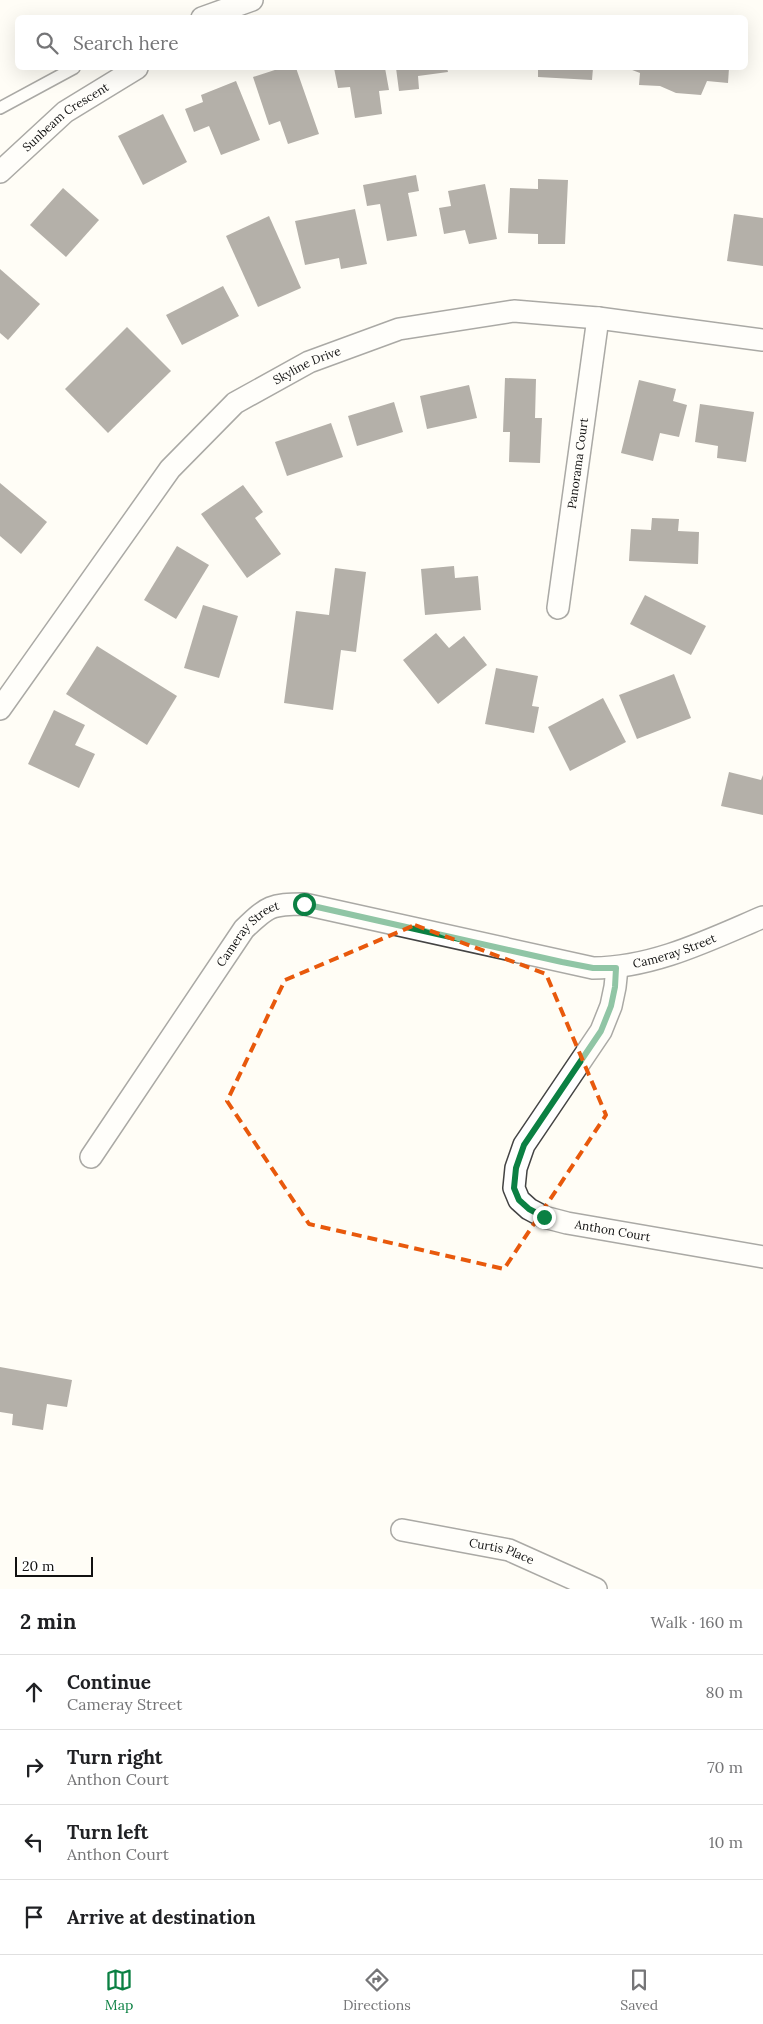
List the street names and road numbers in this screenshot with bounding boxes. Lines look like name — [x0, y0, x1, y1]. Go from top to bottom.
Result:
street label: Sunbeam Crescent — [19, 79, 112, 154]
street label: Skyline Drive — [270, 343, 343, 387]
street label: Panorama Court — [564, 417, 591, 510]
street label: Cameray Street — [213, 898, 281, 969]
street label: Cameray Street — [631, 930, 718, 971]
street label: Anthon Court — [573, 1216, 652, 1244]
street label: Curtis Place — [468, 1535, 537, 1568]

